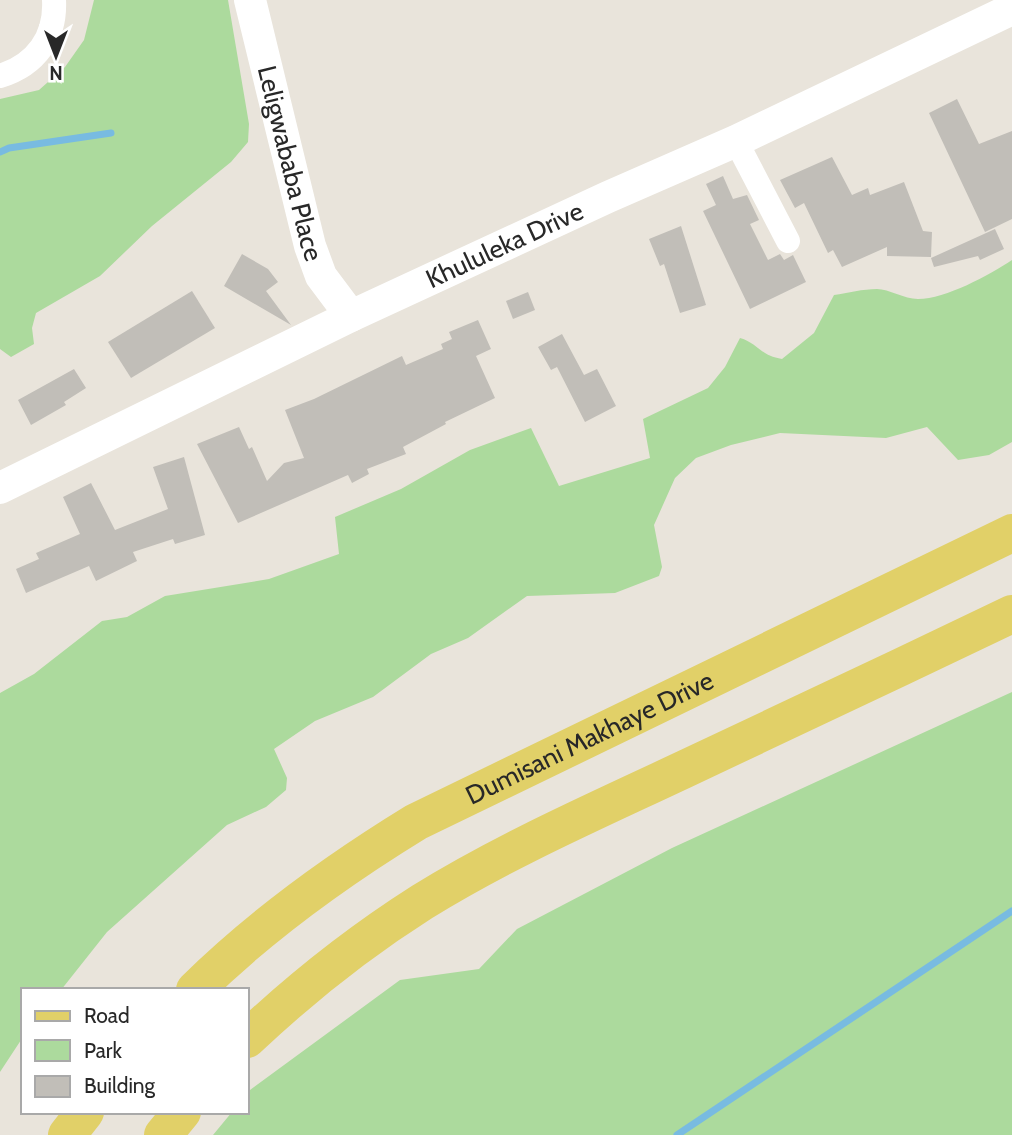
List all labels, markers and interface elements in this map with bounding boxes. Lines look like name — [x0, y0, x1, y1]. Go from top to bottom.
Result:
north arrow — [21, 21, 91, 91]
text: N — [49, 61, 63, 84]
street label: Leligwababa Place — [251, 62, 330, 265]
street label: Khululeka Drive — [421, 195, 588, 295]
street label: Dumisani Makhaye Drive — [460, 664, 719, 811]
legend — [21, 988, 248, 1114]
text: Road — [84, 1003, 130, 1028]
text: Park — [84, 1038, 122, 1063]
text: Building — [84, 1073, 156, 1098]

